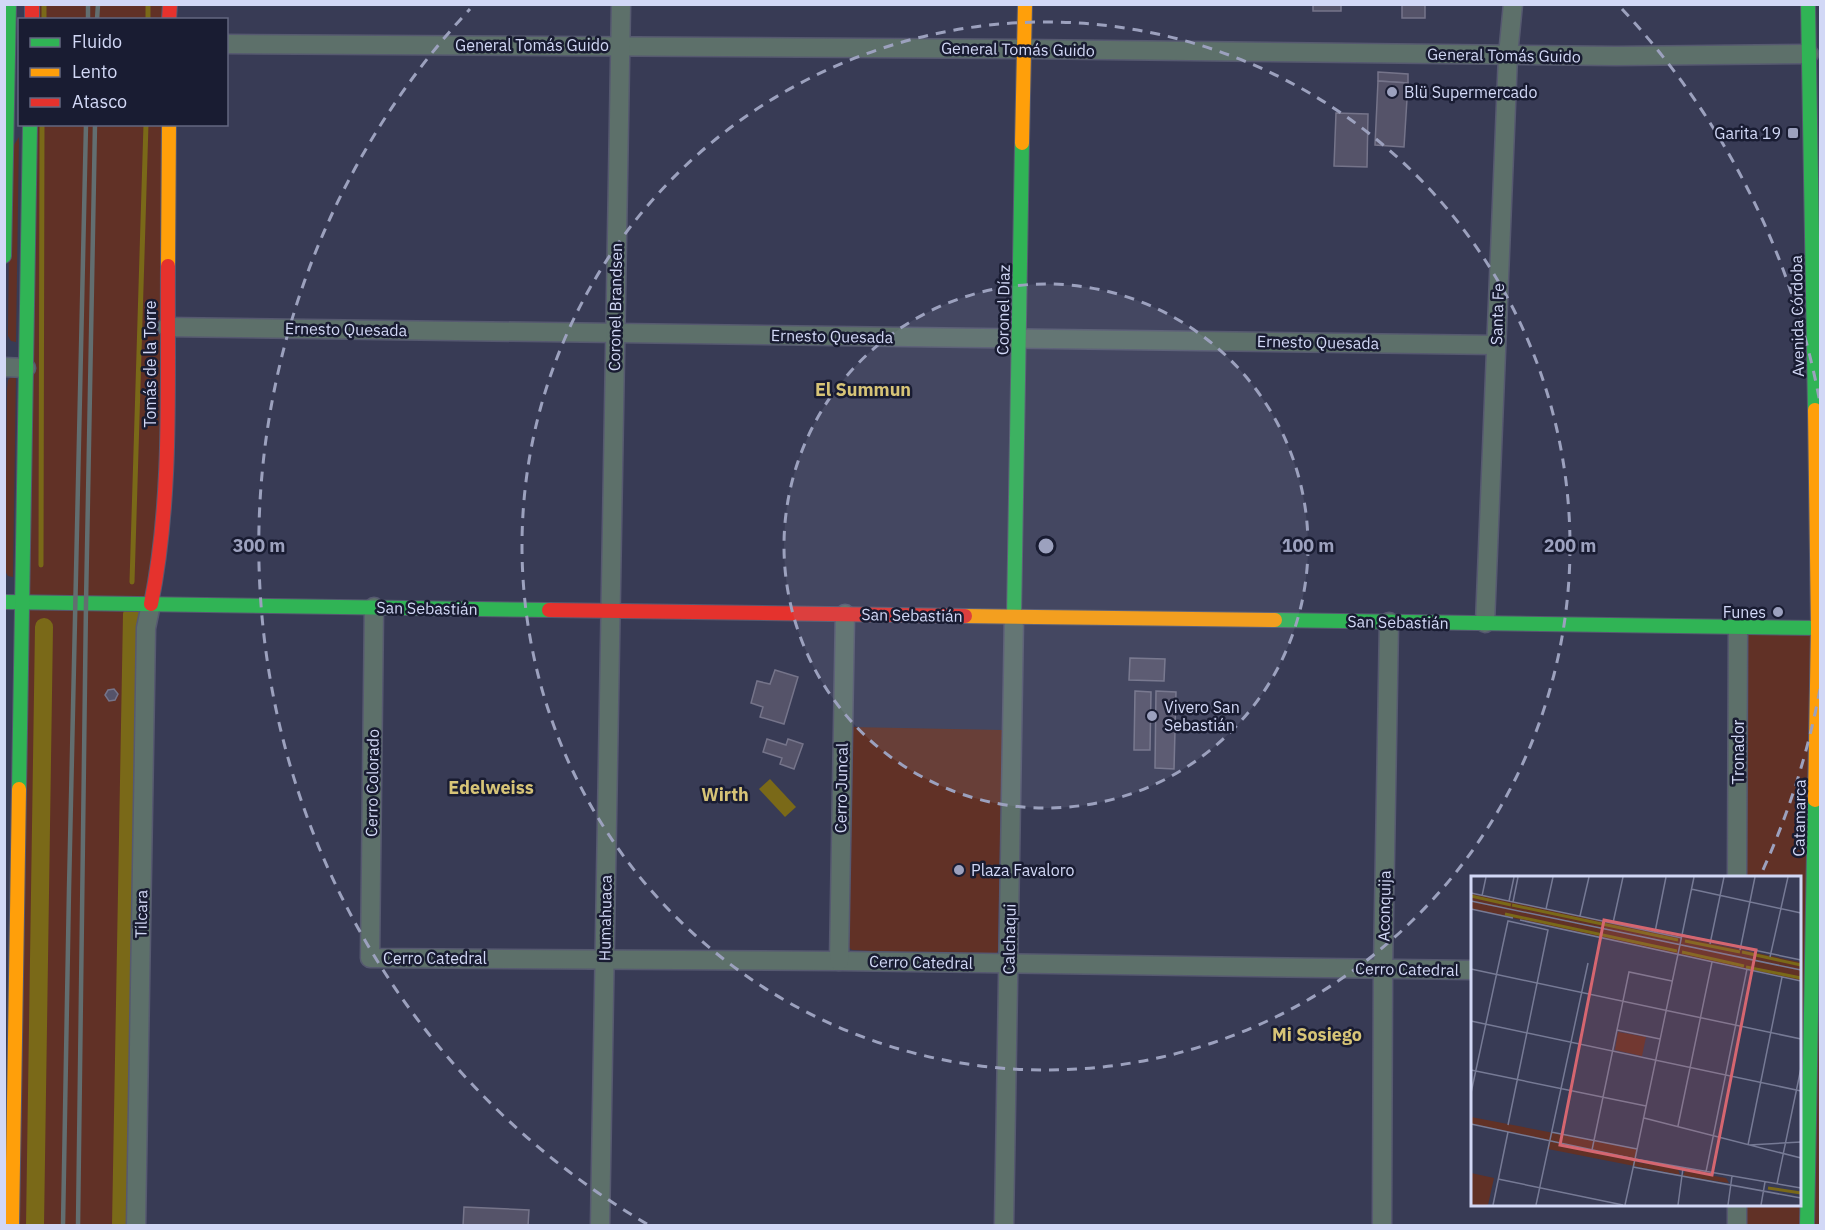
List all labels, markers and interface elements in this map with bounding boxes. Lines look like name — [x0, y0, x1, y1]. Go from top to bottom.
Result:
legend — [18, 18, 228, 126]
text: Fluido — [72, 30, 122, 53]
street label: General Tomás Guido — [455, 35, 609, 55]
street label: General Tomás Guido — [941, 38, 1095, 60]
street label: General Tomás Guido — [1427, 44, 1581, 66]
text: Lento — [72, 60, 117, 83]
place label: Blü Supermercado — [1404, 82, 1537, 102]
marker: Blü Supermercado — [1385, 85, 1399, 99]
text: Atasco — [72, 90, 127, 113]
place label: Garita 19 — [1714, 123, 1781, 143]
marker: Garita 19 — [1786, 126, 1800, 140]
street label: Coronel Brandsen — [604, 243, 626, 371]
street label: Avenida Córdoba — [1786, 254, 1808, 377]
street label: Coronel Díaz — [992, 265, 1014, 355]
street label: Santa Fe — [1486, 282, 1508, 345]
street label: Tomás de la Torre — [140, 300, 160, 428]
street label: Ernesto Quesada — [285, 318, 408, 340]
street label: Ernesto Quesada — [771, 325, 894, 347]
street label: Ernesto Quesada — [1257, 331, 1380, 353]
district label: El Summun — [815, 378, 911, 401]
text: 300 m — [233, 534, 285, 557]
text: 100 m — [1282, 534, 1334, 557]
text: 200 m — [1544, 534, 1596, 557]
centre of rings — [1036, 536, 1056, 556]
street label: San Sebastián — [376, 597, 478, 619]
place label: Funes — [1723, 602, 1766, 622]
street label: San Sebastián — [861, 604, 963, 626]
marker: Funes — [1771, 605, 1785, 619]
street label: San Sebastián — [1347, 611, 1449, 633]
place label: Vivero San Sebastián — [1164, 697, 1240, 735]
marker: Vivero San Sebastián — [1145, 709, 1159, 723]
street label: Tronador — [1728, 719, 1748, 784]
street label: Cerro Colorado — [361, 729, 383, 837]
street label: Cerro Juncal — [830, 743, 852, 833]
district label: Edelweiss — [448, 776, 534, 799]
street label: Catamarca — [1788, 779, 1810, 857]
district label: Wirth — [701, 783, 749, 806]
place label: Plaza Favaloro — [971, 860, 1074, 880]
marker: Plaza Favaloro — [952, 863, 966, 877]
street label: Aconquija — [1373, 870, 1395, 942]
street label: Humahuaca — [594, 874, 616, 961]
inset map — [1471, 876, 1801, 1206]
street label: Tilcara — [131, 889, 151, 938]
street label: Calchaqui — [998, 903, 1020, 975]
street label: Cerro Catedral — [383, 948, 487, 968]
street label: Cerro Catedral — [869, 951, 973, 973]
street label: Cerro Catedral — [1355, 958, 1459, 980]
district label: Mi Sosiego — [1272, 1023, 1362, 1046]

